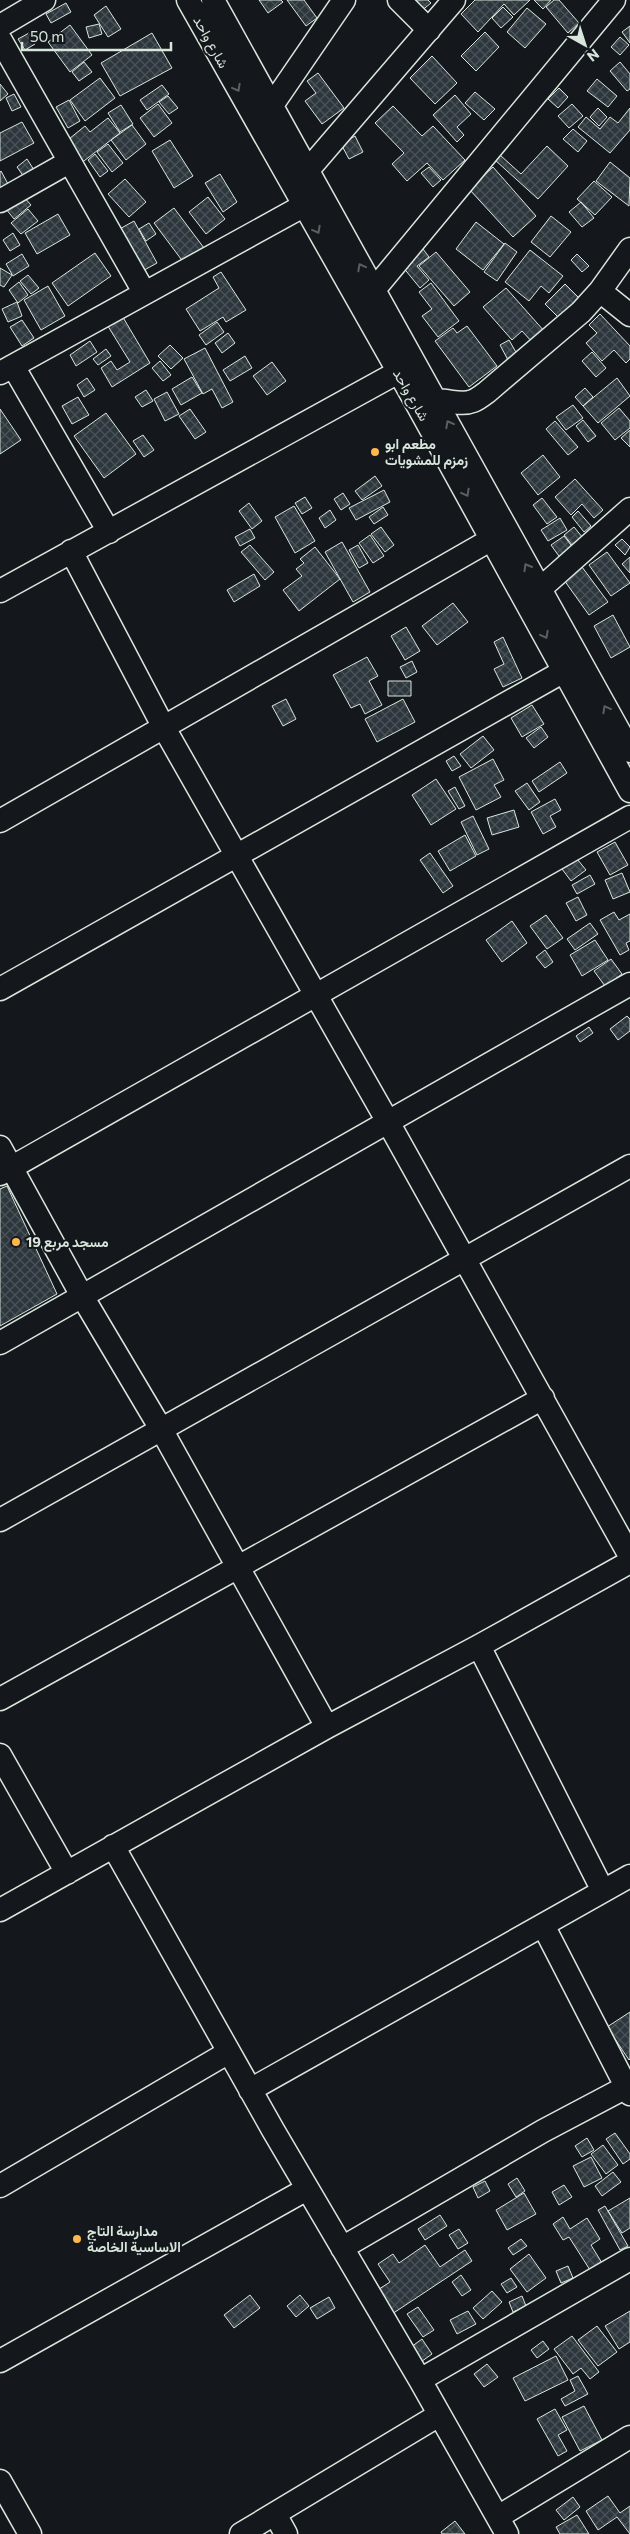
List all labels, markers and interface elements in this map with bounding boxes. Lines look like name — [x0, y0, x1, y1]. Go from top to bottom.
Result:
street label: شارع واحد — [188, 13, 233, 72]
scale bar — [22, 20, 171, 52]
north arrow — [560, 20, 610, 70]
text: 50 m — [30, 27, 64, 45]
text: N — [584, 46, 603, 65]
one-way arrow — [231, 83, 241, 92]
one-way arrow — [310, 225, 320, 234]
one-way arrow — [357, 264, 367, 273]
street label: شارع واحد — [387, 366, 433, 425]
one-way arrow — [445, 420, 455, 429]
place label: مطعم ابو زمزم للمشويات — [385, 435, 468, 469]
marker: مطعم ابو زمزم للمشويات — [369, 446, 381, 458]
one-way arrow — [460, 488, 470, 497]
one-way arrow — [523, 563, 533, 572]
one-way arrow — [539, 630, 549, 639]
one-way arrow — [602, 705, 612, 714]
place label: مسجد مربع 19 — [26, 1233, 109, 1252]
marker: مسجد مربع 19 — [10, 1236, 22, 1248]
place label: مدارسة التاج الاساسية الخاصة — [87, 2222, 181, 2256]
marker: مدارسة التاج الاساسية الخاصة — [71, 2233, 83, 2245]

